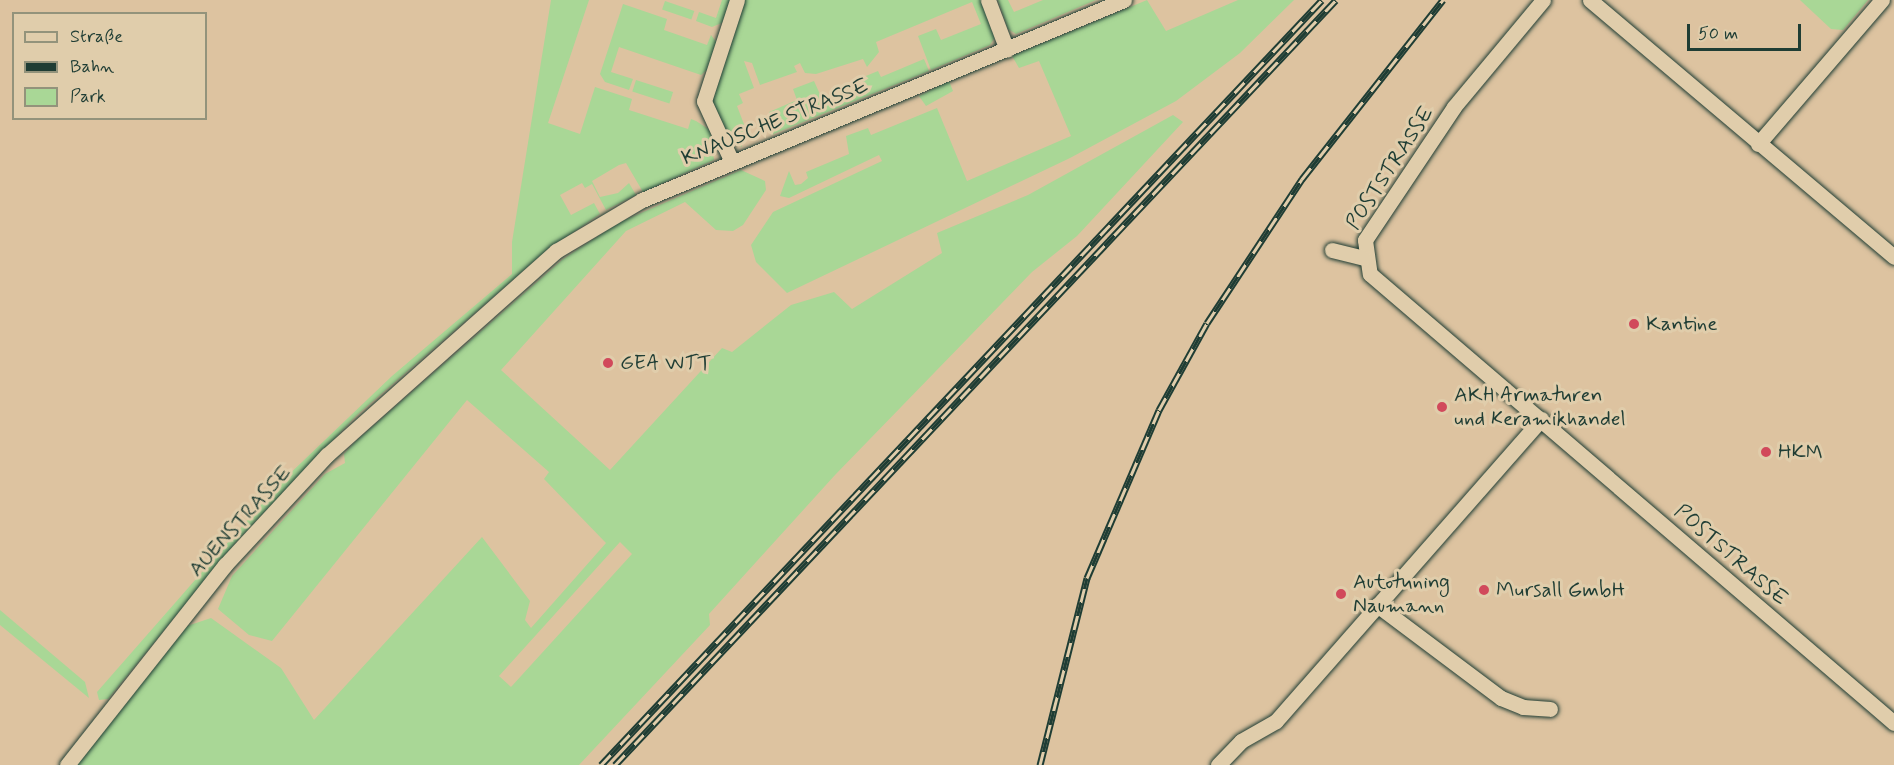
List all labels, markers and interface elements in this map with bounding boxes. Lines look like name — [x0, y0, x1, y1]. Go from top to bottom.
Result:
legend — [12, 12, 207, 120]
scale bar — [1690, 12, 1804, 50]
text: 50 m — [1698, 22, 1738, 46]
text: Straße — [70, 25, 123, 49]
text: Bahn — [70, 55, 114, 79]
street label: KNAUSCHE STRASSE — [676, 72, 874, 172]
text: Park — [70, 85, 106, 109]
street label: POSTSTRASSE — [1341, 102, 1439, 234]
place label: Kantine — [1646, 311, 1718, 337]
marker: Kantine — [1627, 317, 1641, 331]
place label: GEA WTT — [620, 350, 712, 376]
marker: GEA WTT — [601, 356, 615, 370]
place label: AKH Armaturen und Keramikhandel — [1454, 382, 1635, 432]
marker: AKH Armaturen und Keramikhandel — [1435, 400, 1449, 414]
place label: HKM — [1778, 439, 1823, 465]
marker: HKM — [1759, 445, 1773, 459]
street label: AUENSTRASSE — [183, 460, 297, 582]
street label: POSTSTRASSE — [1669, 499, 1793, 611]
place label: Autotuning Naumann — [1353, 569, 1450, 619]
place label: Mursall GmbH — [1496, 577, 1627, 603]
marker: Mursall GmbH — [1477, 583, 1491, 597]
marker: Autotuning Naumann — [1334, 587, 1348, 601]

